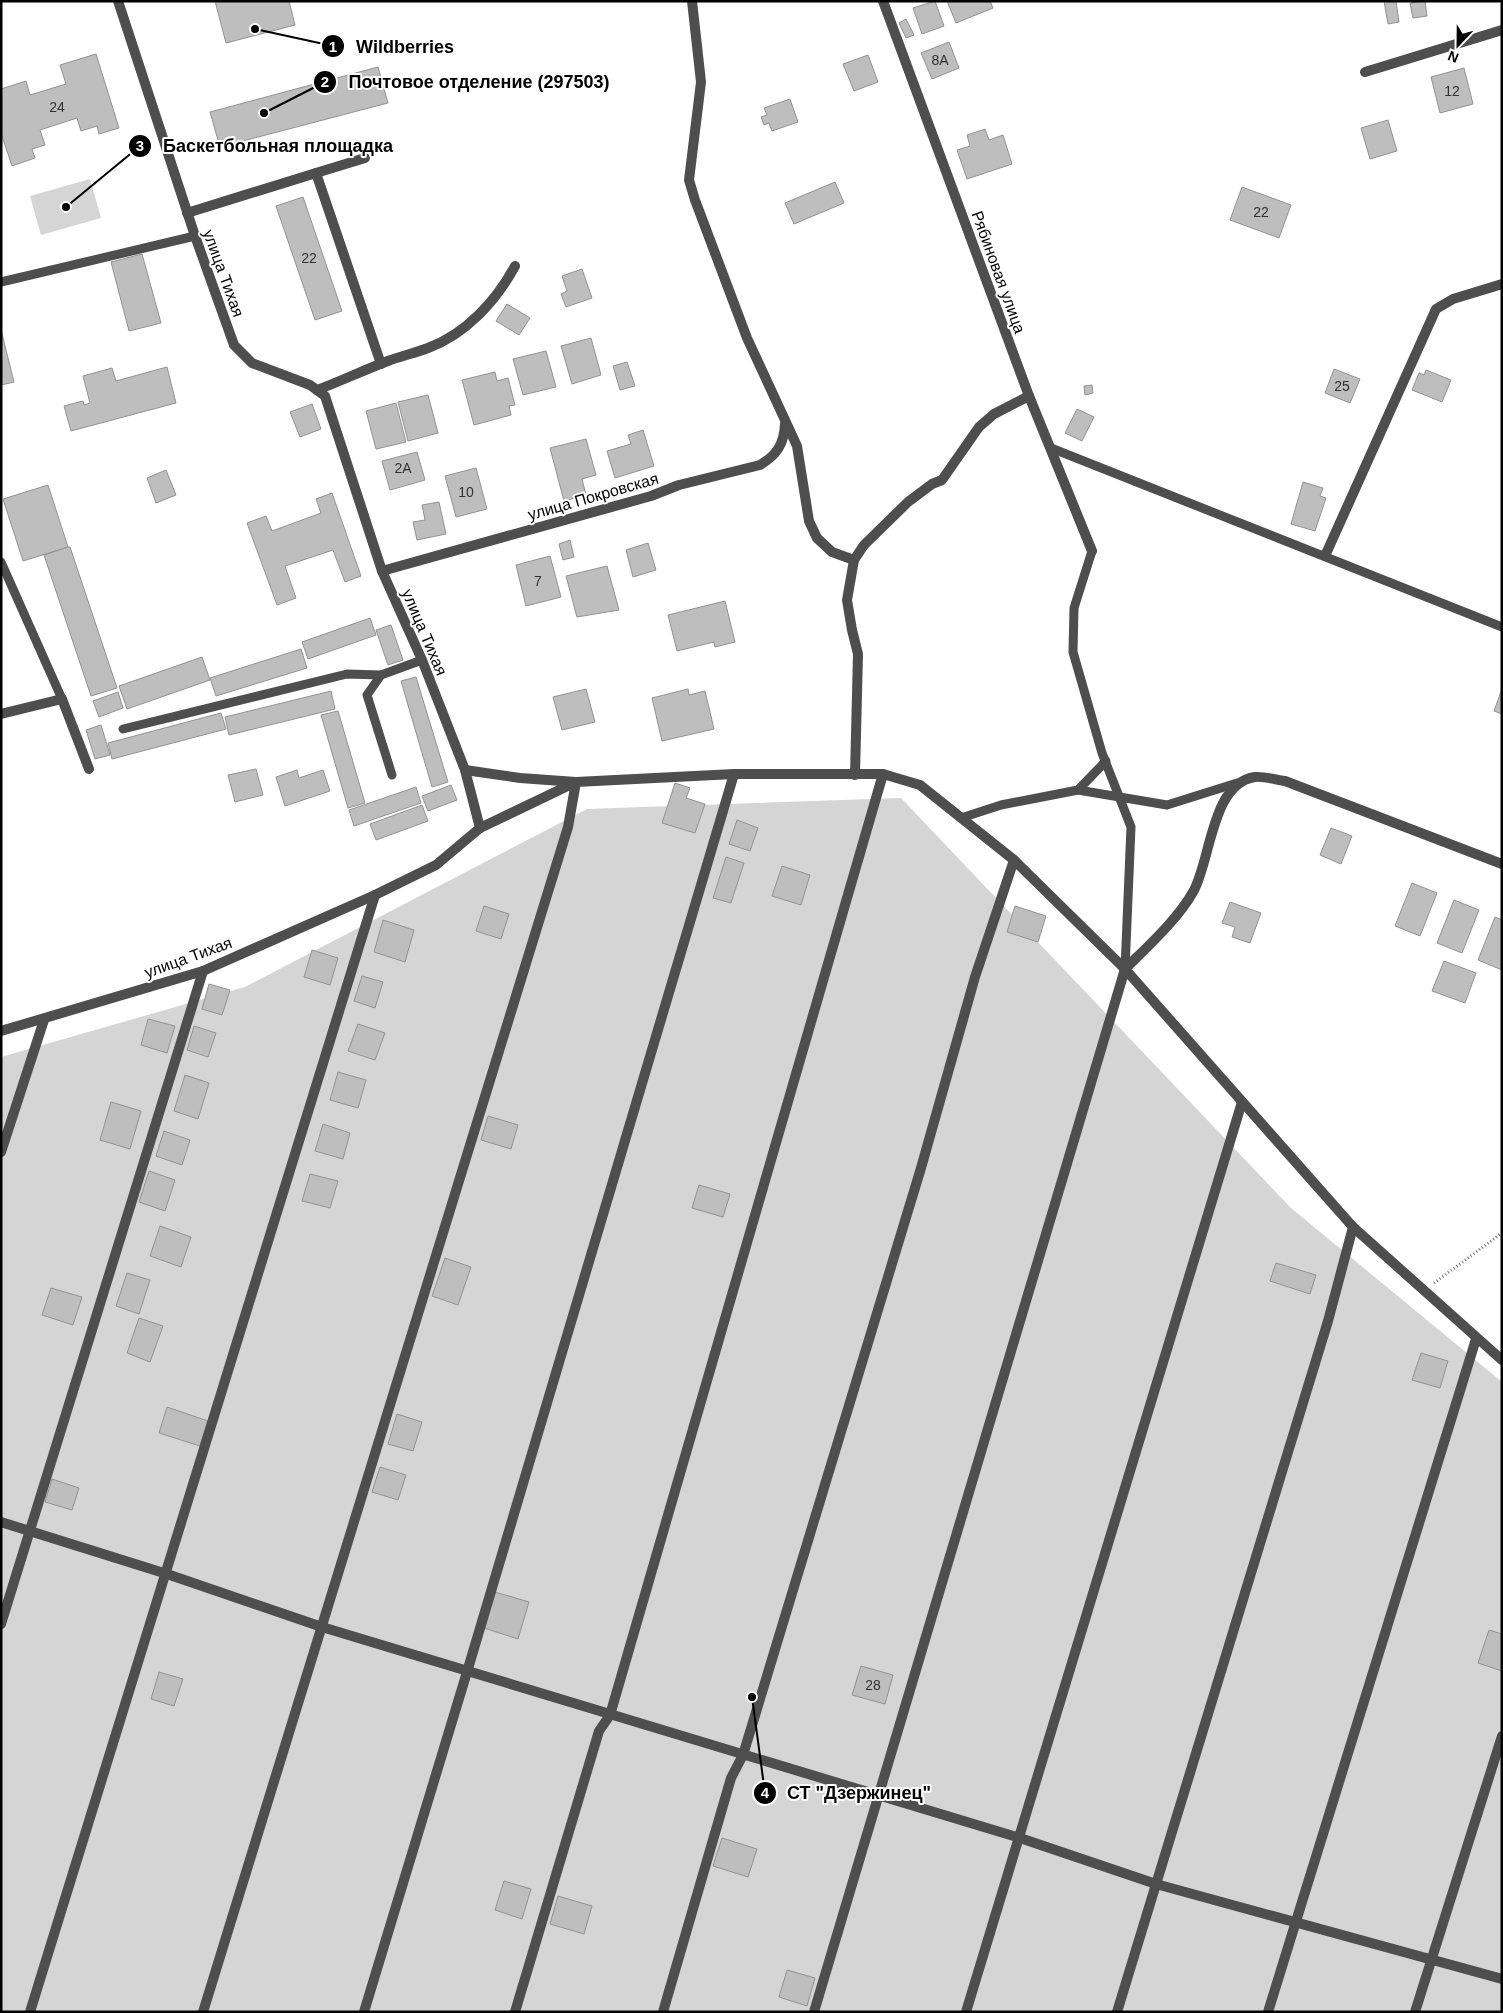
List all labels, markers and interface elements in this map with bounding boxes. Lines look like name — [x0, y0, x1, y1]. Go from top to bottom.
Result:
north arrow — [1433, 20, 1483, 70]
callout: Wildberries — [321, 30, 464, 63]
text: Wildberries — [356, 37, 454, 57]
text: 1 — [329, 38, 337, 55]
text: N — [1445, 48, 1461, 66]
house number: 8А — [931, 52, 949, 68]
callout: Почтовое отделение (297503) — [313, 65, 619, 98]
text: Почтовое отделение (297503) — [348, 72, 610, 92]
text: 2 — [321, 73, 329, 90]
house number: 12 — [1444, 83, 1460, 99]
house number: 24 — [49, 99, 65, 115]
callout: Баскетбольная площадка — [128, 130, 403, 163]
text: Баскетбольная площадка — [163, 136, 394, 156]
text: 3 — [136, 137, 144, 154]
house number: 22 — [1253, 204, 1269, 220]
street label: Рябиновая улица — [968, 209, 1029, 336]
street label: улица Тихая — [200, 227, 247, 319]
house number: 22 — [301, 250, 317, 266]
house number: 25 — [1334, 378, 1350, 394]
house number: 2А — [394, 460, 412, 476]
street label: улица Покровская — [526, 470, 660, 523]
house number: 10 — [458, 484, 474, 500]
house number: 7 — [534, 573, 542, 589]
street label: улица Тихая — [399, 587, 450, 678]
street label: улица Тихая — [142, 934, 234, 981]
house number: 28 — [865, 1677, 881, 1693]
callout: СТ "Дзержинец" — [752, 1776, 941, 1809]
text: СТ "Дзержинец" — [787, 1783, 931, 1803]
text: 4 — [761, 1784, 770, 1801]

